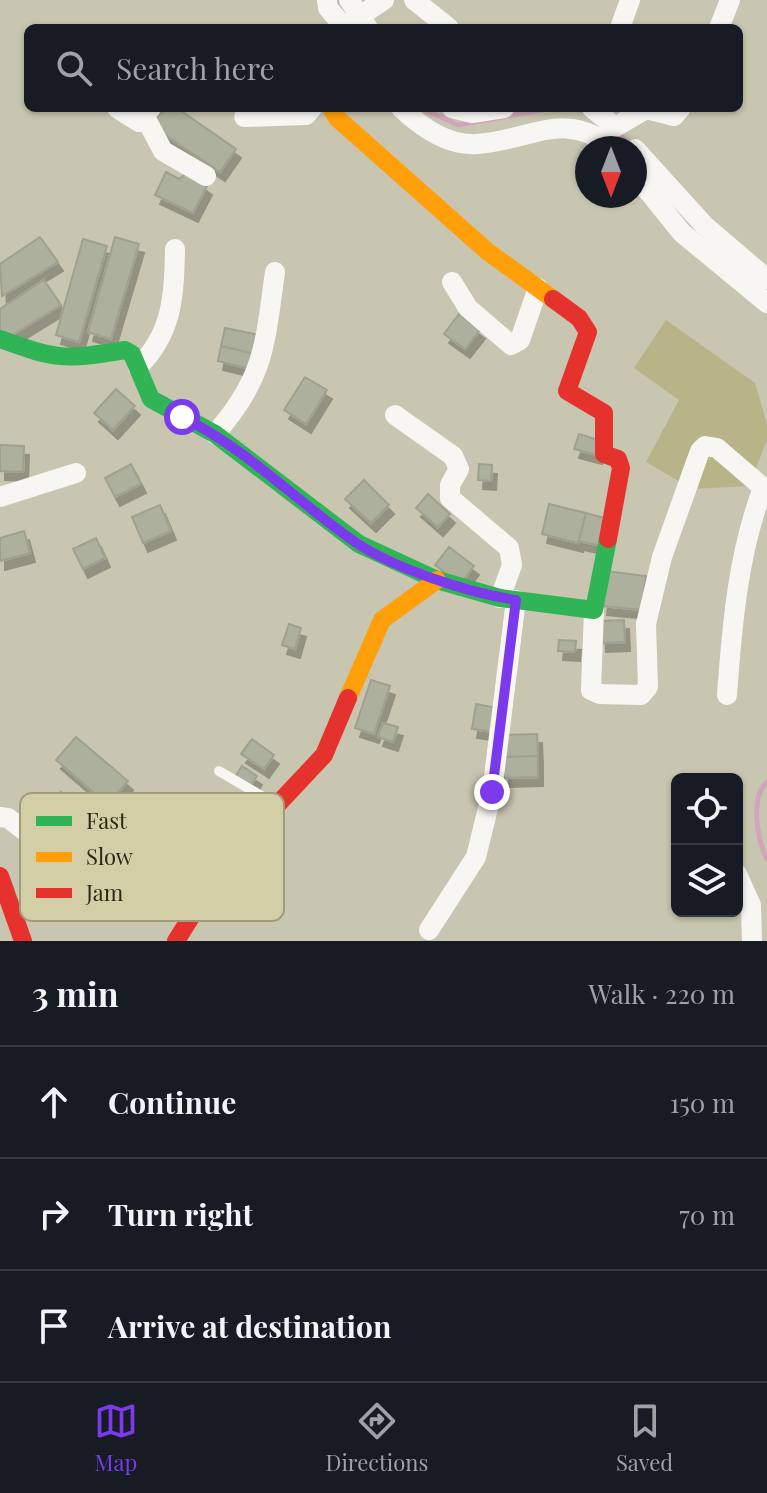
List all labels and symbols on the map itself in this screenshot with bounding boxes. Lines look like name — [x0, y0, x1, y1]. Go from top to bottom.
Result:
north arrow — [575, 136, 647, 208]
route start — [164, 399, 200, 435]
route end — [474, 774, 510, 810]
legend — [20, 793, 284, 921]
text: Fast — [86, 805, 128, 835]
text: Slow — [86, 841, 133, 871]
text: Jam — [85, 877, 124, 907]

